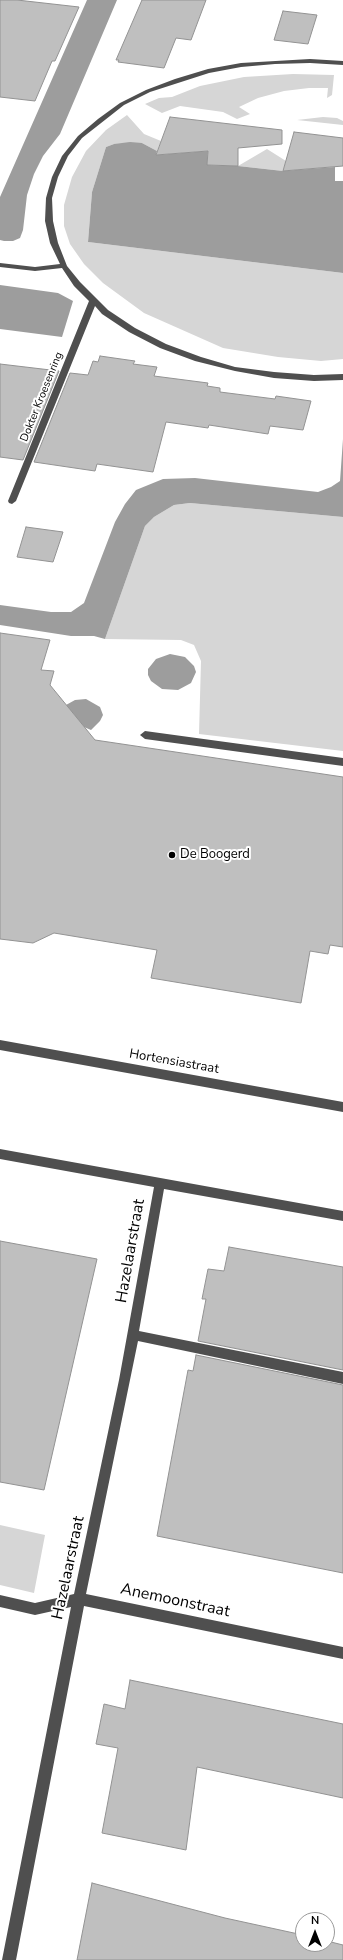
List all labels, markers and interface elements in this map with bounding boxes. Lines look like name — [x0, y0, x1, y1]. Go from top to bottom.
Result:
street label: Dokter Kroesenring — [18, 350, 66, 444]
place label: De Boogerd — [180, 847, 250, 863]
marker: De Boogerd — [167, 850, 177, 860]
street label: Hortensiastraat — [128, 1046, 220, 1078]
street label: Hazelaarstraat — [112, 1198, 150, 1304]
street label: Hazelaarstraat — [49, 1515, 89, 1621]
street label: Anemoonstraat — [119, 1580, 231, 1622]
north arrow — [295, 1912, 335, 1952]
text: N — [311, 1913, 319, 1928]

